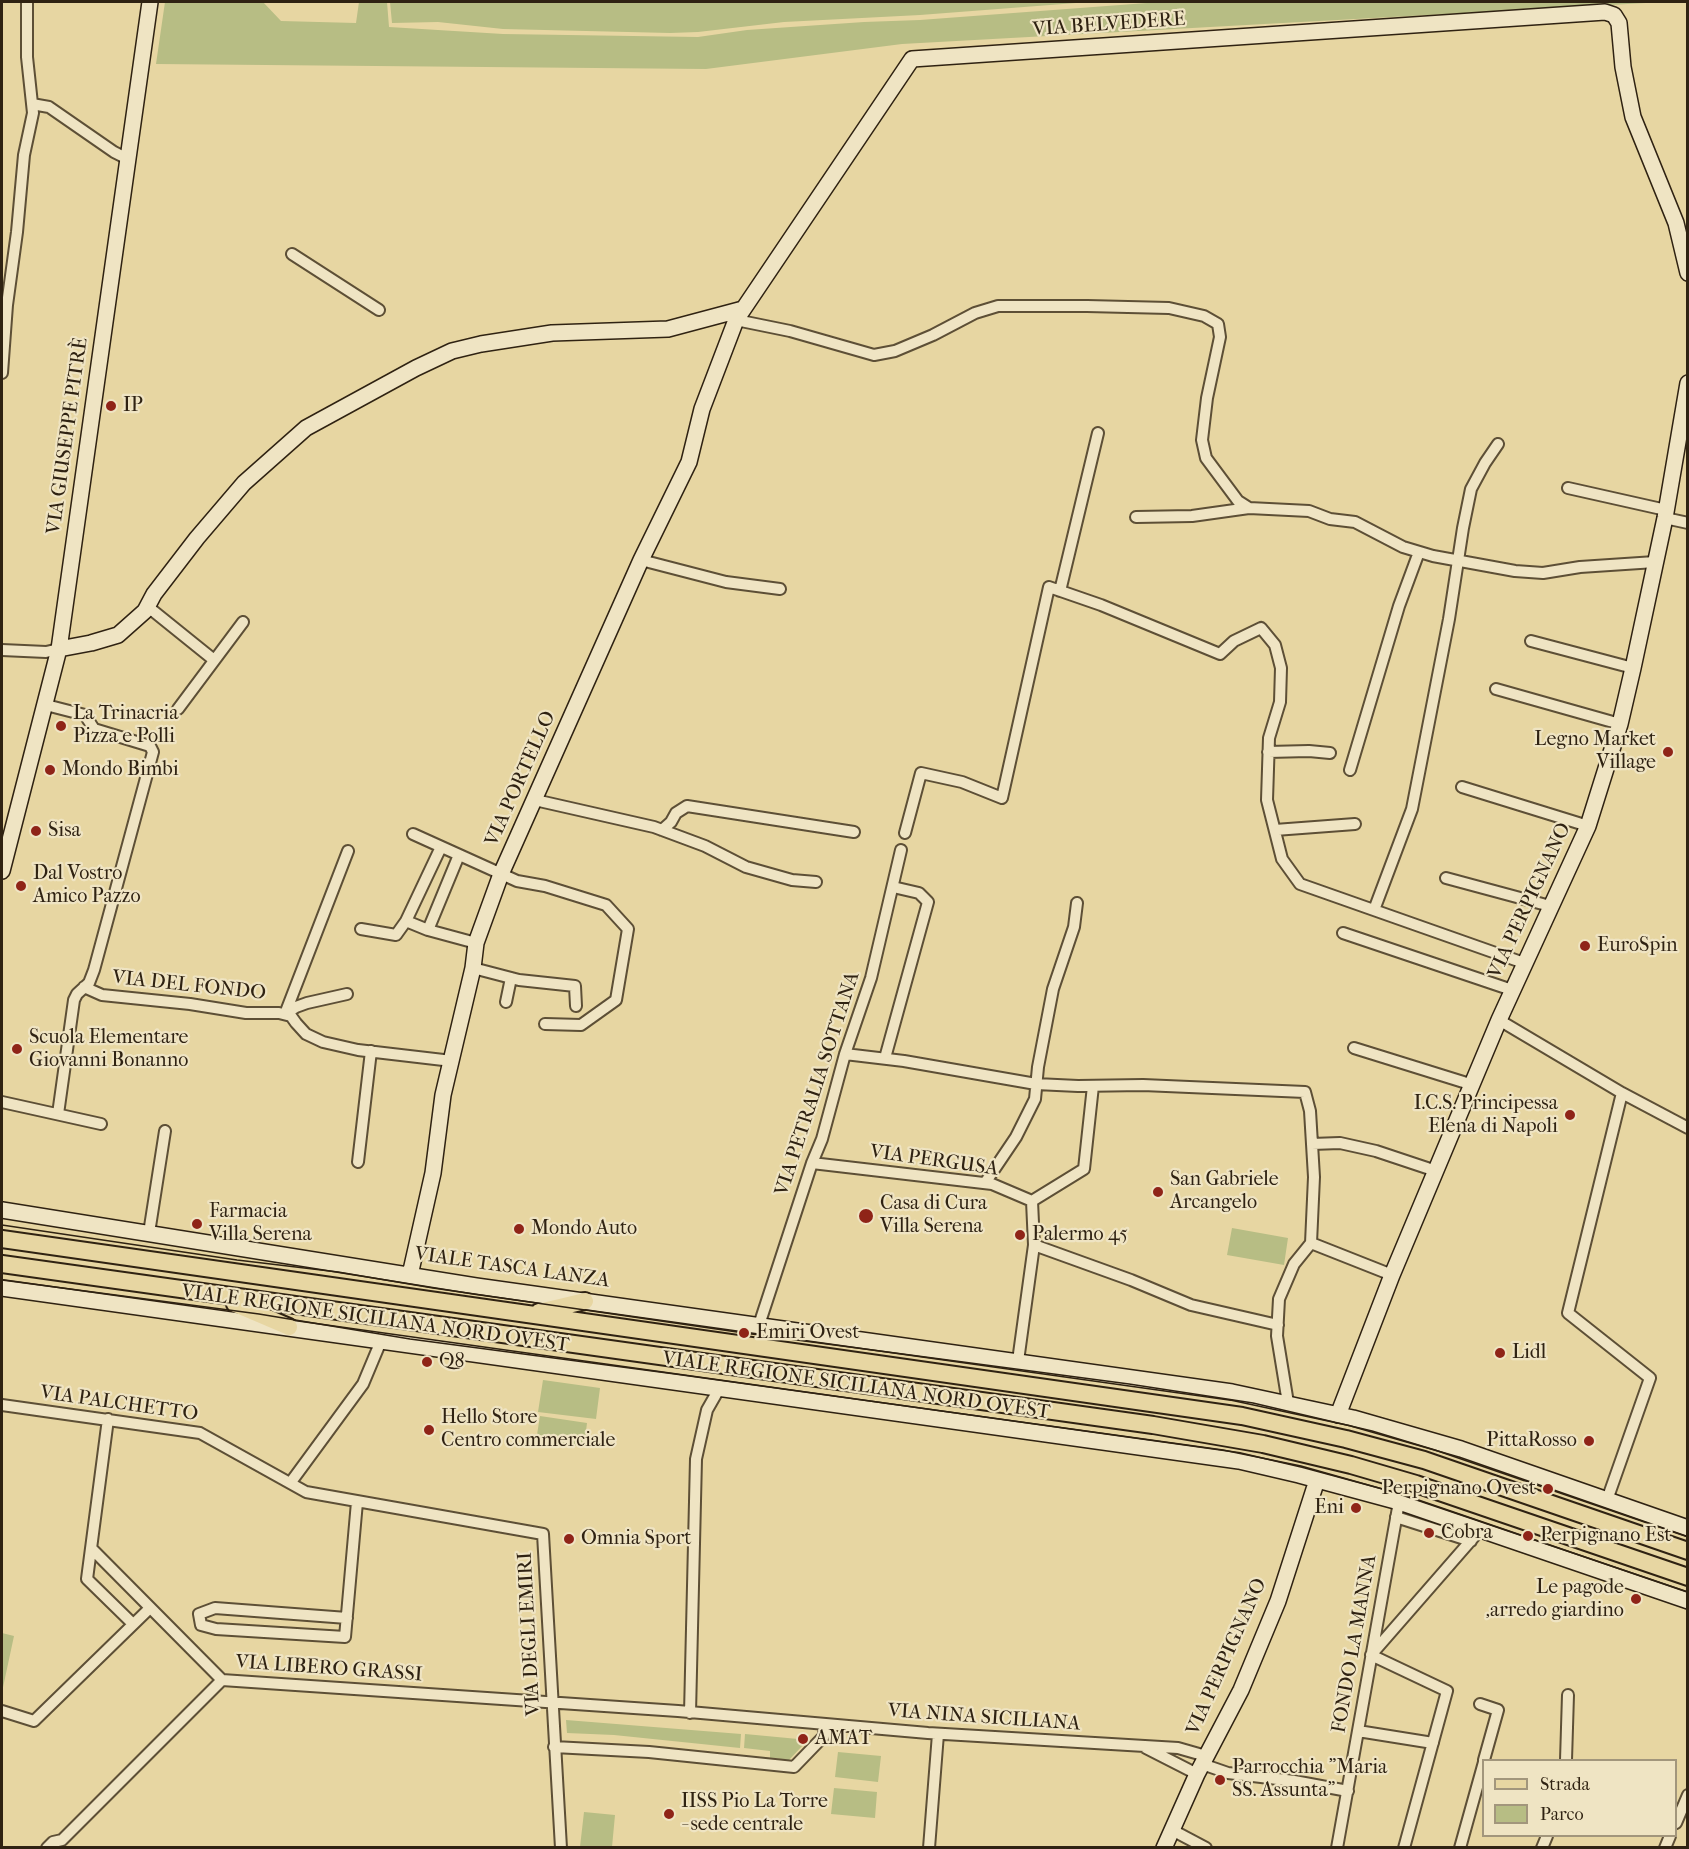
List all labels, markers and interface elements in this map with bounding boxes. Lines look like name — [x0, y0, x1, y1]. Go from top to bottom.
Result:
street label: VIA BELVEDERE — [1032, 8, 1186, 42]
street label: VIA GIUSEPPE PITRÈ — [42, 336, 94, 536]
place label: IP — [123, 394, 143, 418]
marker: IP — [104, 399, 118, 413]
place label: La Trinacria Pizza e Polli — [73, 702, 179, 749]
street label: VIA PORTELLO — [480, 708, 562, 850]
marker: La Trinacria Pizza e Polli — [54, 719, 68, 733]
place label: Legno Market Village — [1534, 728, 1656, 775]
marker: Legno Market Village — [1661, 745, 1675, 759]
place label: Mondo Bimbi — [62, 758, 179, 782]
marker: Mondo Bimbi — [43, 763, 57, 777]
place label: Sisa — [48, 819, 81, 843]
street label: VIA PERPIGNANO — [1483, 819, 1577, 983]
marker: Sisa — [29, 824, 43, 838]
place label: Dal Vostro Amico Pazzo — [33, 862, 141, 909]
marker: Dal Vostro Amico Pazzo — [14, 879, 28, 893]
place label: EuroSpin — [1597, 934, 1678, 958]
marker: EuroSpin — [1578, 939, 1592, 953]
street label: VIA DEL FONDO — [111, 966, 267, 1006]
street label: VIA PETRALIA SOTTANA — [770, 969, 866, 1199]
place label: Scuola Elementare Giovanni Bonanno — [29, 1026, 188, 1073]
marker: Scuola Elementare Giovanni Bonanno — [10, 1042, 24, 1056]
place label: I.C.S. Principessa Elena di Napoli — [1414, 1092, 1558, 1139]
marker: I.C.S. Principessa Elena di Napoli — [1563, 1108, 1577, 1122]
street label: VIA PERGUSA — [868, 1140, 1000, 1182]
place label: San Gabriele Arcangelo — [1170, 1168, 1279, 1215]
marker: San Gabriele Arcangelo — [1151, 1185, 1165, 1199]
place label: Casa di Cura Villa Serena — [880, 1192, 987, 1239]
place label: Farmacia Villa Serena — [209, 1200, 312, 1247]
marker: Casa di Cura Villa Serena — [857, 1207, 875, 1225]
marker: Farmacia Villa Serena — [190, 1217, 204, 1231]
place label: Mondo Auto — [531, 1217, 637, 1241]
marker: Mondo Auto — [512, 1222, 526, 1236]
place label: Palermo 45 — [1032, 1223, 1128, 1247]
marker: Palermo 45 — [1013, 1228, 1027, 1242]
street label: VIALE TASCA LANZA — [413, 1242, 611, 1294]
street label: VIALE REGIONE SICILIANA NORD OVEST — [180, 1280, 570, 1358]
place label: Emiri Ovest — [756, 1321, 859, 1345]
marker: Emiri Ovest — [737, 1326, 751, 1340]
place label: Lidl — [1512, 1341, 1546, 1365]
marker: Lidl — [1493, 1346, 1507, 1360]
street label: VIALE REGIONE SICILIANA NORD OVEST — [661, 1347, 1051, 1425]
place label: Q8 — [439, 1350, 464, 1374]
marker: Q8 — [420, 1355, 434, 1369]
street label: VIA PALCHETTO — [39, 1381, 199, 1427]
place label: Hello Store Centro commerciale — [441, 1406, 615, 1453]
marker: Hello Store Centro commerciale — [422, 1423, 436, 1437]
place label: PittaRosso — [1486, 1429, 1577, 1453]
marker: PittaRosso — [1582, 1434, 1596, 1448]
place label: Perpignano Ovest — [1381, 1477, 1536, 1501]
marker: Perpignano Ovest — [1541, 1482, 1555, 1496]
place label: Eni — [1314, 1496, 1344, 1520]
marker: Eni — [1349, 1501, 1363, 1515]
place label: Cobra — [1441, 1521, 1493, 1545]
place label: Perpignano Est — [1540, 1524, 1671, 1548]
marker: Cobra — [1422, 1526, 1436, 1540]
place label: Omnia Sport — [581, 1527, 691, 1551]
marker: Perpignano Est — [1521, 1529, 1535, 1543]
marker: Omnia Sport — [562, 1532, 576, 1546]
street label: VIA DEGLI EMIRI — [514, 1551, 546, 1717]
street label: FONDO LA MANNA — [1327, 1553, 1383, 1735]
street label: VIA PERPIGNANO — [1182, 1575, 1272, 1739]
place label: Le pagode ,arredo giardino — [1486, 1576, 1624, 1623]
marker: Le pagode ,arredo giardino — [1629, 1592, 1643, 1606]
street label: VIA LIBERO GRASSI — [235, 1651, 423, 1687]
street label: VIA NINA SICILIANA — [887, 1699, 1081, 1737]
place label: AMAT — [815, 1727, 872, 1751]
marker: AMAT — [796, 1732, 810, 1746]
place label: Parrocchia "Maria SS. Assunta" — [1232, 1756, 1387, 1803]
legend — [1482, 1759, 1677, 1837]
marker: Parrocchia "Maria SS. Assunta" — [1213, 1773, 1227, 1787]
text: Strada — [1540, 1774, 1590, 1795]
place label: IISS Pio La Torre - sede centrale — [681, 1790, 828, 1837]
text: Parco — [1540, 1804, 1584, 1825]
marker: IISS Pio La Torre - sede centrale — [662, 1807, 676, 1821]

